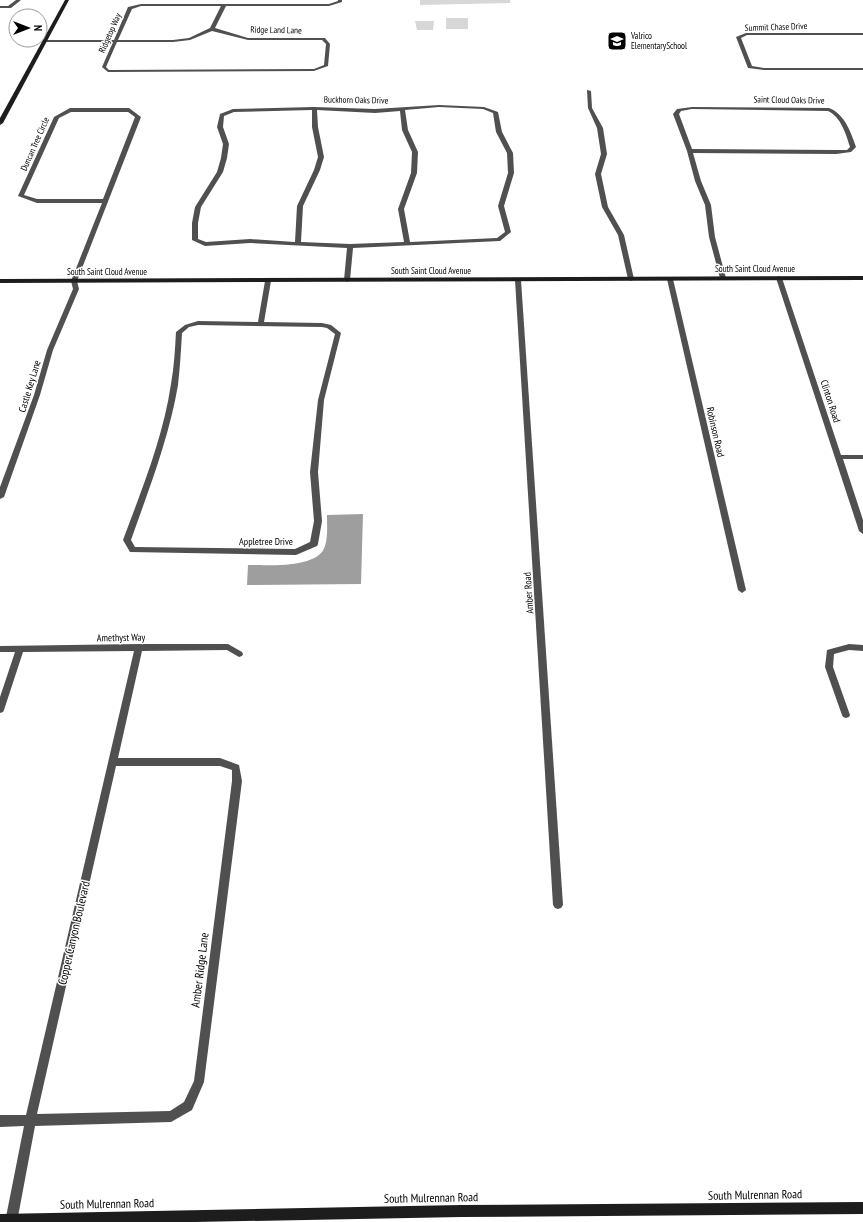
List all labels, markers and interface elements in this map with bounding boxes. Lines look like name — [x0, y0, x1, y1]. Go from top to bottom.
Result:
north arrow — [8, 8, 48, 48]
street label: Ridgetop Way — [96, 11, 123, 54]
street label: Summit Chase Drive — [745, 20, 808, 33]
street label: Ridge Land Lane — [250, 24, 302, 35]
text: N — [31, 25, 45, 31]
school or university icon: Valrico ElementarySchool — [606, 30, 628, 52]
place label: Valrico ElementarySchool — [630, 30, 688, 51]
street label: Buckhorn Oaks Drive — [324, 93, 389, 106]
street label: Saint Cloud Oaks Drive — [753, 93, 825, 106]
street label: Duncan Tree Circle — [18, 115, 51, 172]
street label: South Saint Cloud Avenue — [715, 263, 795, 274]
street label: South Saint Cloud Avenue — [391, 265, 471, 276]
street label: South Saint Cloud Avenue — [67, 266, 147, 277]
street label: Castle Key Lane — [15, 359, 44, 414]
street label: Clinton Road — [818, 378, 844, 424]
street label: Robinson Road — [703, 406, 728, 458]
street label: Appletree Drive — [239, 535, 293, 548]
street label: Amber Road — [521, 572, 536, 614]
street label: Amethyst Way — [97, 631, 146, 644]
street label: Copper Canyon Boulevard — [54, 880, 93, 986]
street label: Amber Ridge Lane — [187, 931, 212, 1008]
street label: South Mulrennan Road — [708, 1186, 802, 1203]
street label: South Mulrennan Road — [384, 1189, 478, 1206]
street label: South Mulrennan Road — [60, 1195, 154, 1212]

